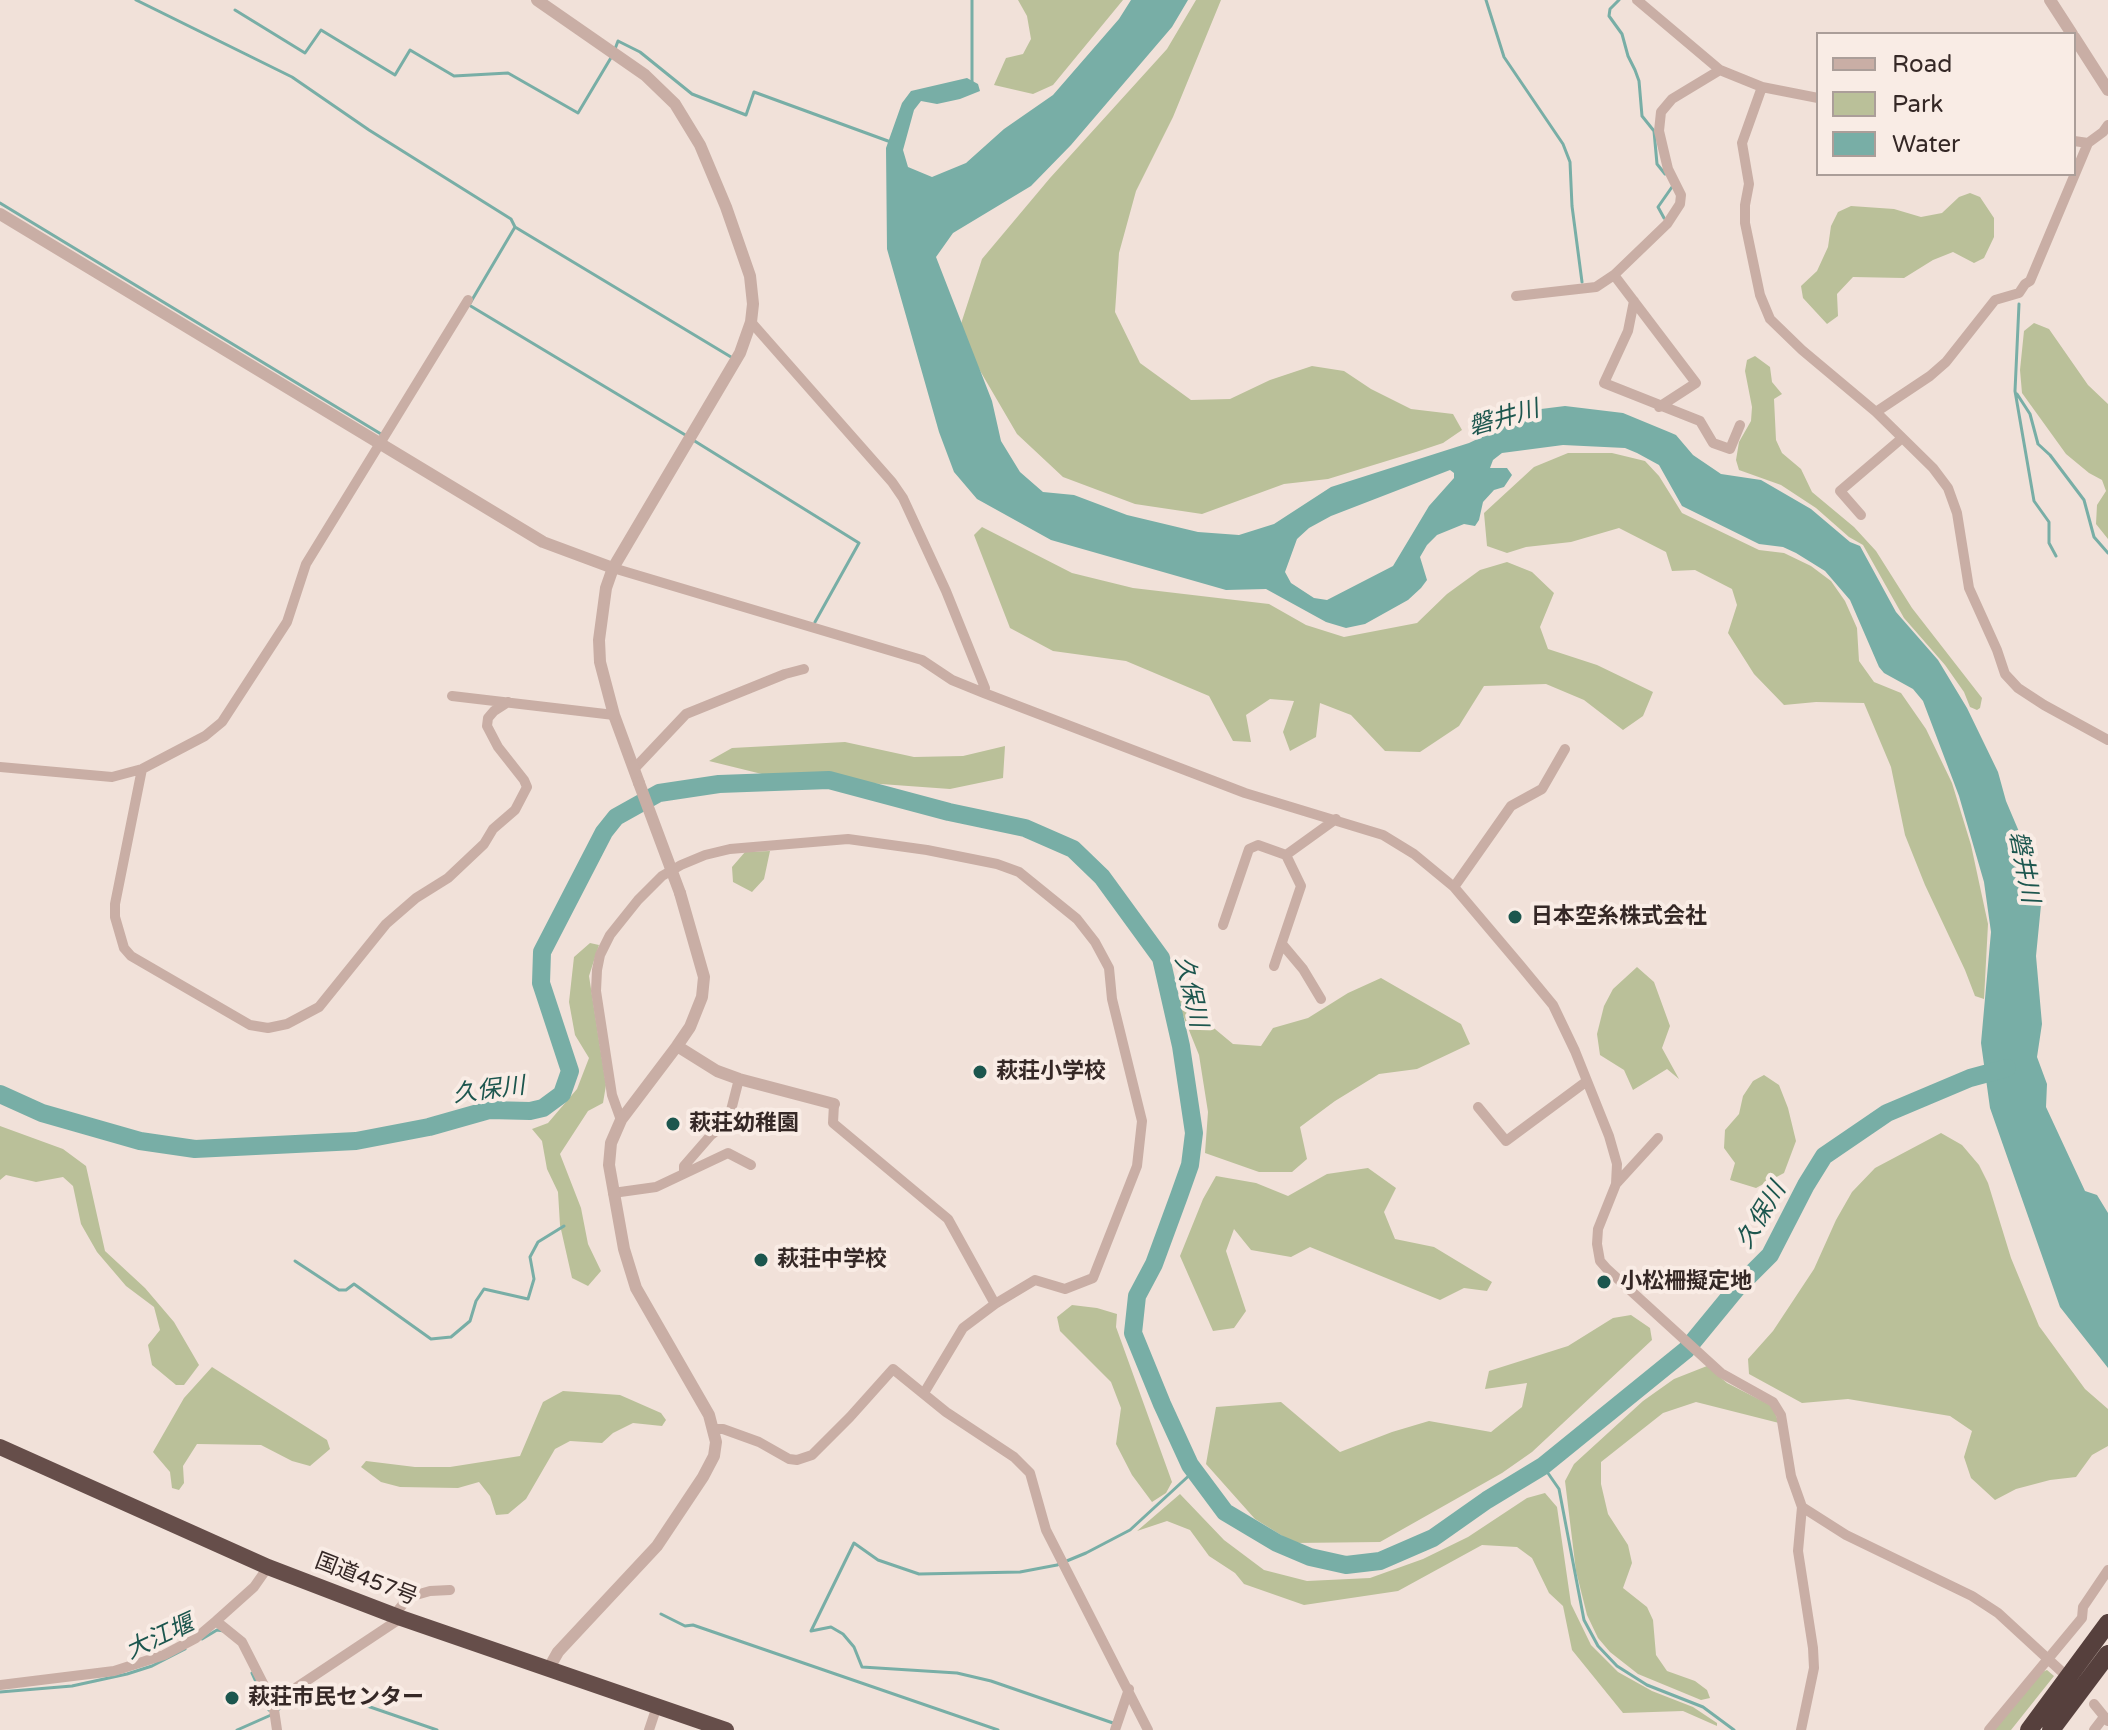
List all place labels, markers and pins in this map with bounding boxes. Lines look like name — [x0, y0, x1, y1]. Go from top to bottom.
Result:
place label: 日本空糸株式会社 — [1531, 904, 1707, 930]
marker: 日本空糸株式会社 — [1506, 908, 1524, 926]
place label: 萩荘小学校 — [996, 1059, 1106, 1085]
marker: 萩荘小学校 — [971, 1063, 989, 1081]
place label: 萩荘幼稚園 — [689, 1111, 799, 1137]
marker: 萩荘幼稚園 — [664, 1115, 682, 1133]
place label: 萩荘中学校 — [777, 1247, 887, 1273]
marker: 萩荘中学校 — [752, 1251, 770, 1269]
place label: 小松柵擬定地 — [1620, 1269, 1752, 1295]
marker: 小松柵擬定地 — [1595, 1273, 1613, 1291]
place label: 萩荘市民センター — [248, 1685, 424, 1711]
marker: 萩荘市民センター — [223, 1689, 241, 1707]

